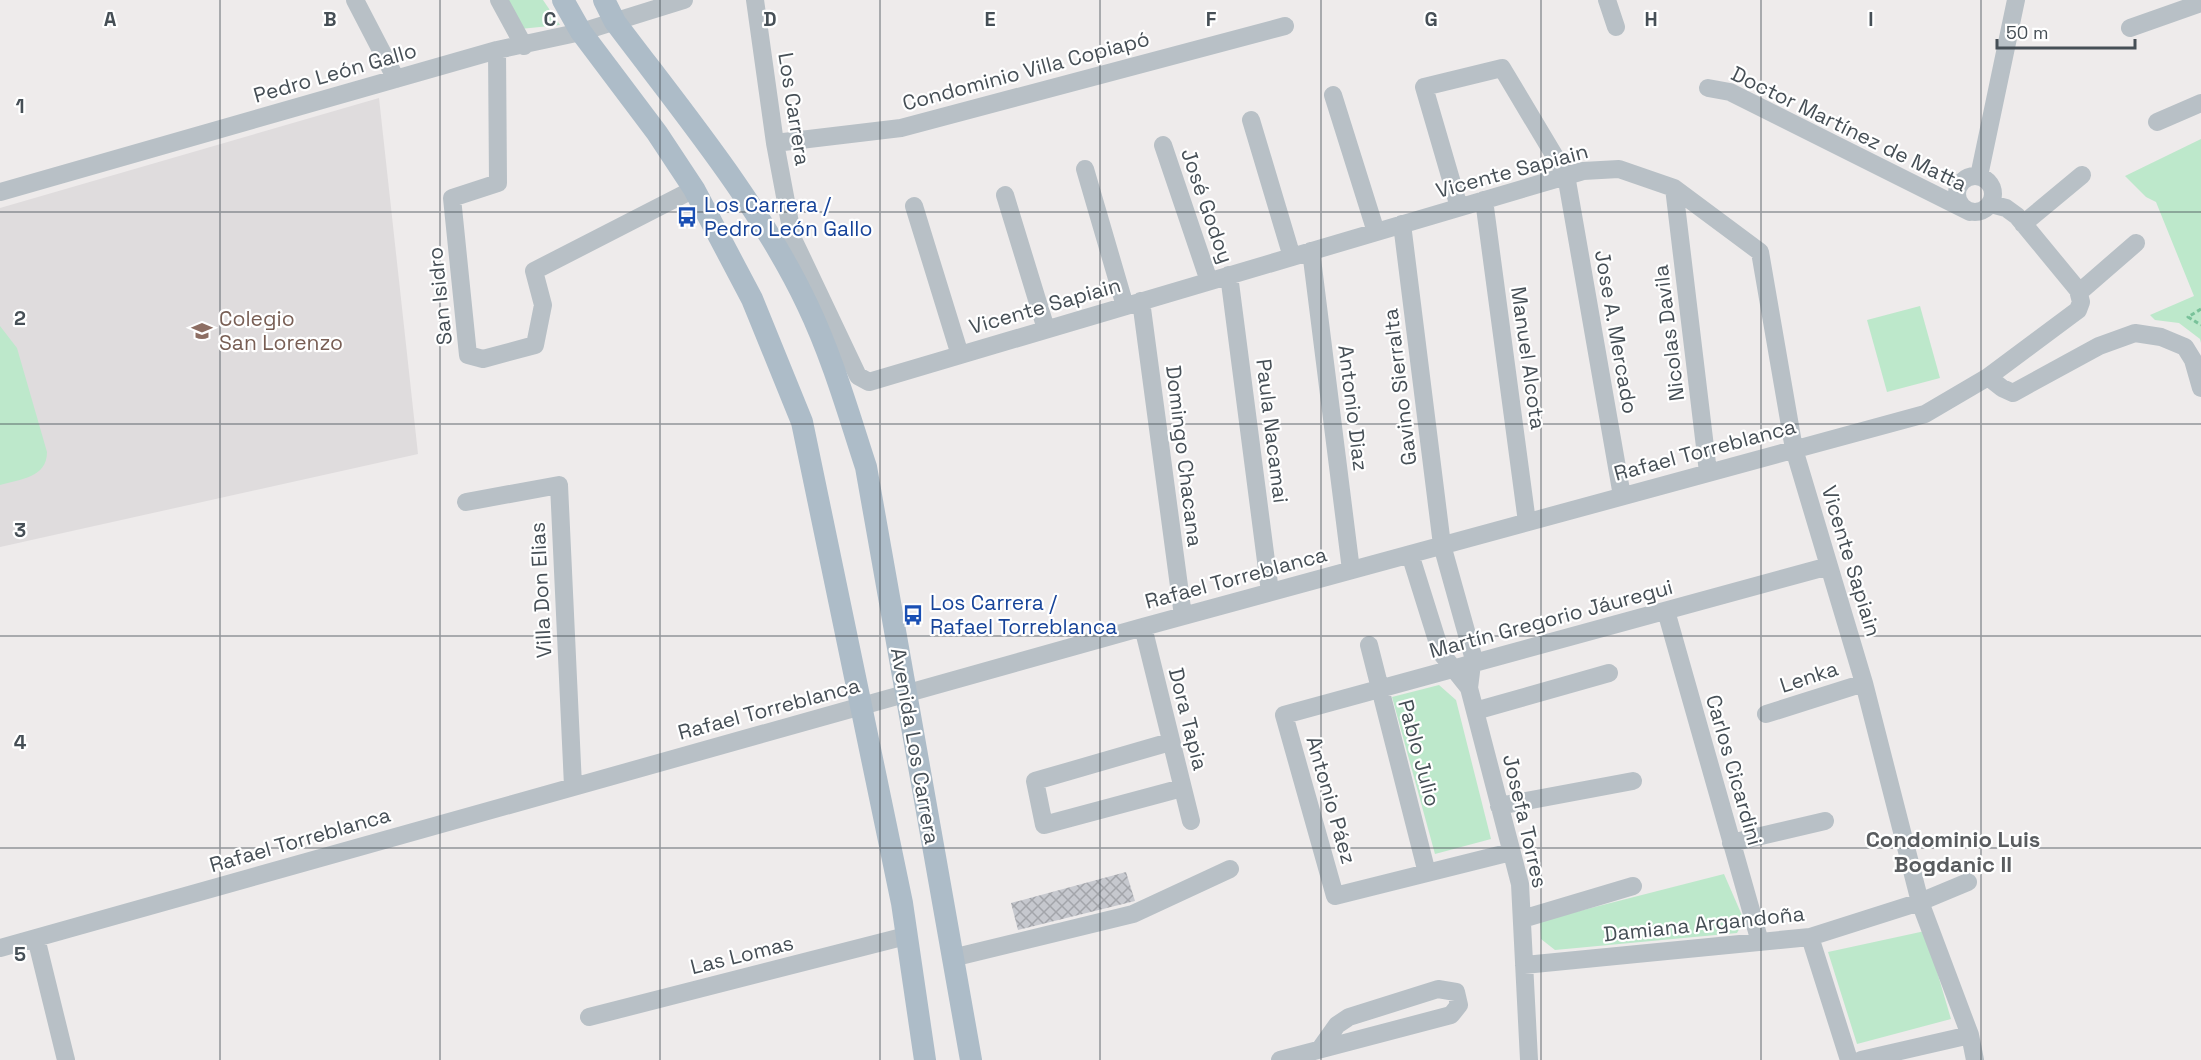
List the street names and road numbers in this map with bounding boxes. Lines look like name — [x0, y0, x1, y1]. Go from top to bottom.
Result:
street label: Condominio Villa Copiapó — [899, 25, 1152, 117]
street label: Pedro León Gallo — [250, 36, 420, 109]
street label: Los Carrera — [772, 51, 817, 167]
street label: Doctor Martínez de Matta — [1727, 60, 1972, 197]
street label: Vicente Sapiain — [1433, 137, 1591, 204]
street label: José Godoy — [1175, 145, 1240, 267]
street label: San Isidro — [421, 246, 458, 346]
street label: Jose A. Mercado — [1589, 248, 1644, 416]
street label: Nicolas Davila — [1647, 263, 1690, 403]
street label: Vicente Sapiain — [966, 271, 1124, 340]
street label: Manuel Alcota — [1505, 285, 1552, 431]
street label: Gavino Sierralta — [1376, 307, 1423, 467]
street label: Antonio Diaz — [1332, 343, 1375, 472]
street label: Paula Nacamai — [1250, 357, 1295, 505]
street label: Domingo Chacana — [1160, 364, 1209, 548]
street label: Rafael Torreblanca — [1611, 412, 1799, 487]
street label: Vicente Sapiain — [1816, 482, 1887, 640]
street label: Villa Don Elias — [523, 521, 558, 659]
street label: Rafael Torreblanca — [1142, 540, 1330, 615]
street label: Martín Gregorio Jáuregui — [1426, 573, 1676, 664]
street label: Avenida Los Carrera — [885, 646, 946, 846]
street label: Lenka — [1776, 654, 1841, 699]
street label: Dora Tapia — [1163, 665, 1214, 773]
street label: Rafael Torreblanca — [675, 671, 863, 746]
street label: Carlos Cicardini — [1700, 691, 1769, 848]
street label: Pablo Julio — [1392, 696, 1447, 809]
street label: Antonio Páez — [1300, 733, 1363, 867]
street label: Josefa Torres — [1497, 752, 1554, 890]
street label: Rafael Torreblanca — [206, 801, 394, 878]
street label: Damiana Argandoña — [1602, 900, 1806, 947]
street label: Las Lomas — [687, 929, 796, 980]

